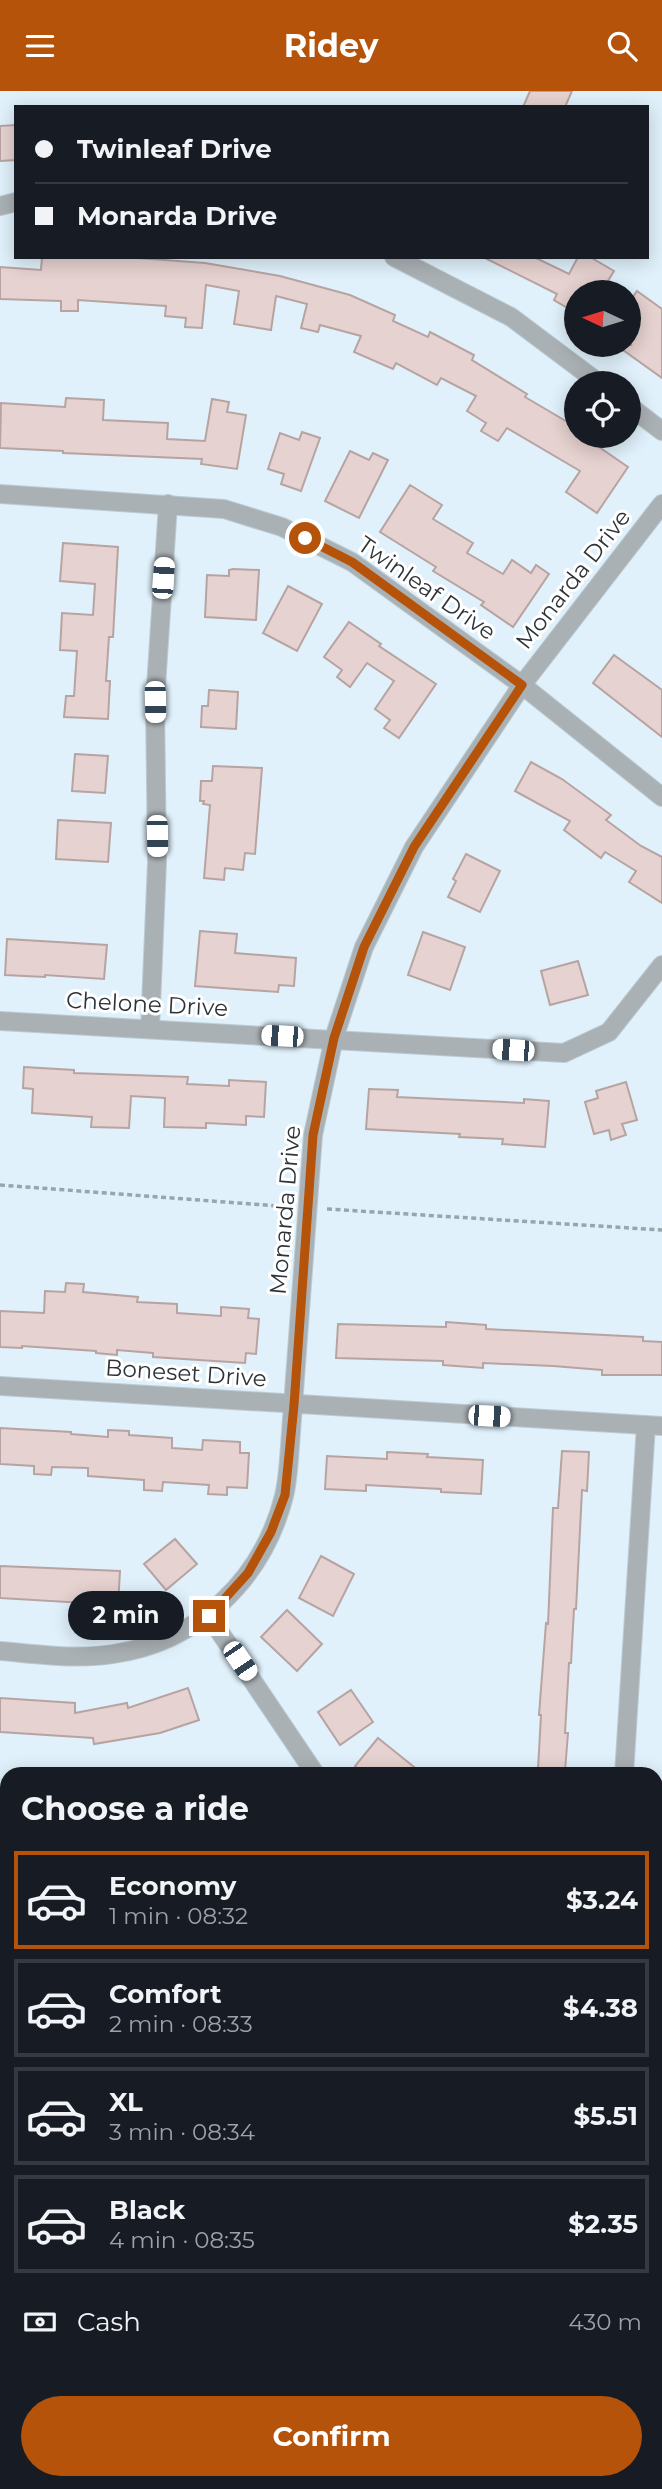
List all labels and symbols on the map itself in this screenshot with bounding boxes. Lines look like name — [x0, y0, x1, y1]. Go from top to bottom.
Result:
north arrow — [564, 280, 640, 357]
street label: Monarda Drive — [510, 503, 636, 655]
route start — [289, 522, 321, 554]
street label: Twinleaf Drive — [353, 530, 501, 646]
car — [152, 556, 175, 600]
car — [145, 681, 166, 723]
car — [147, 815, 168, 857]
street label: Chelone Drive — [65, 986, 229, 1022]
car — [261, 1024, 304, 1048]
car — [492, 1038, 535, 1062]
street label: Monarda Drive — [264, 1124, 306, 1296]
street label: Boneset Drive — [104, 1353, 268, 1393]
car — [468, 1404, 511, 1428]
callout: 2 min — [69, 1591, 184, 1641]
route end — [193, 1600, 225, 1632]
car — [220, 1638, 261, 1684]

